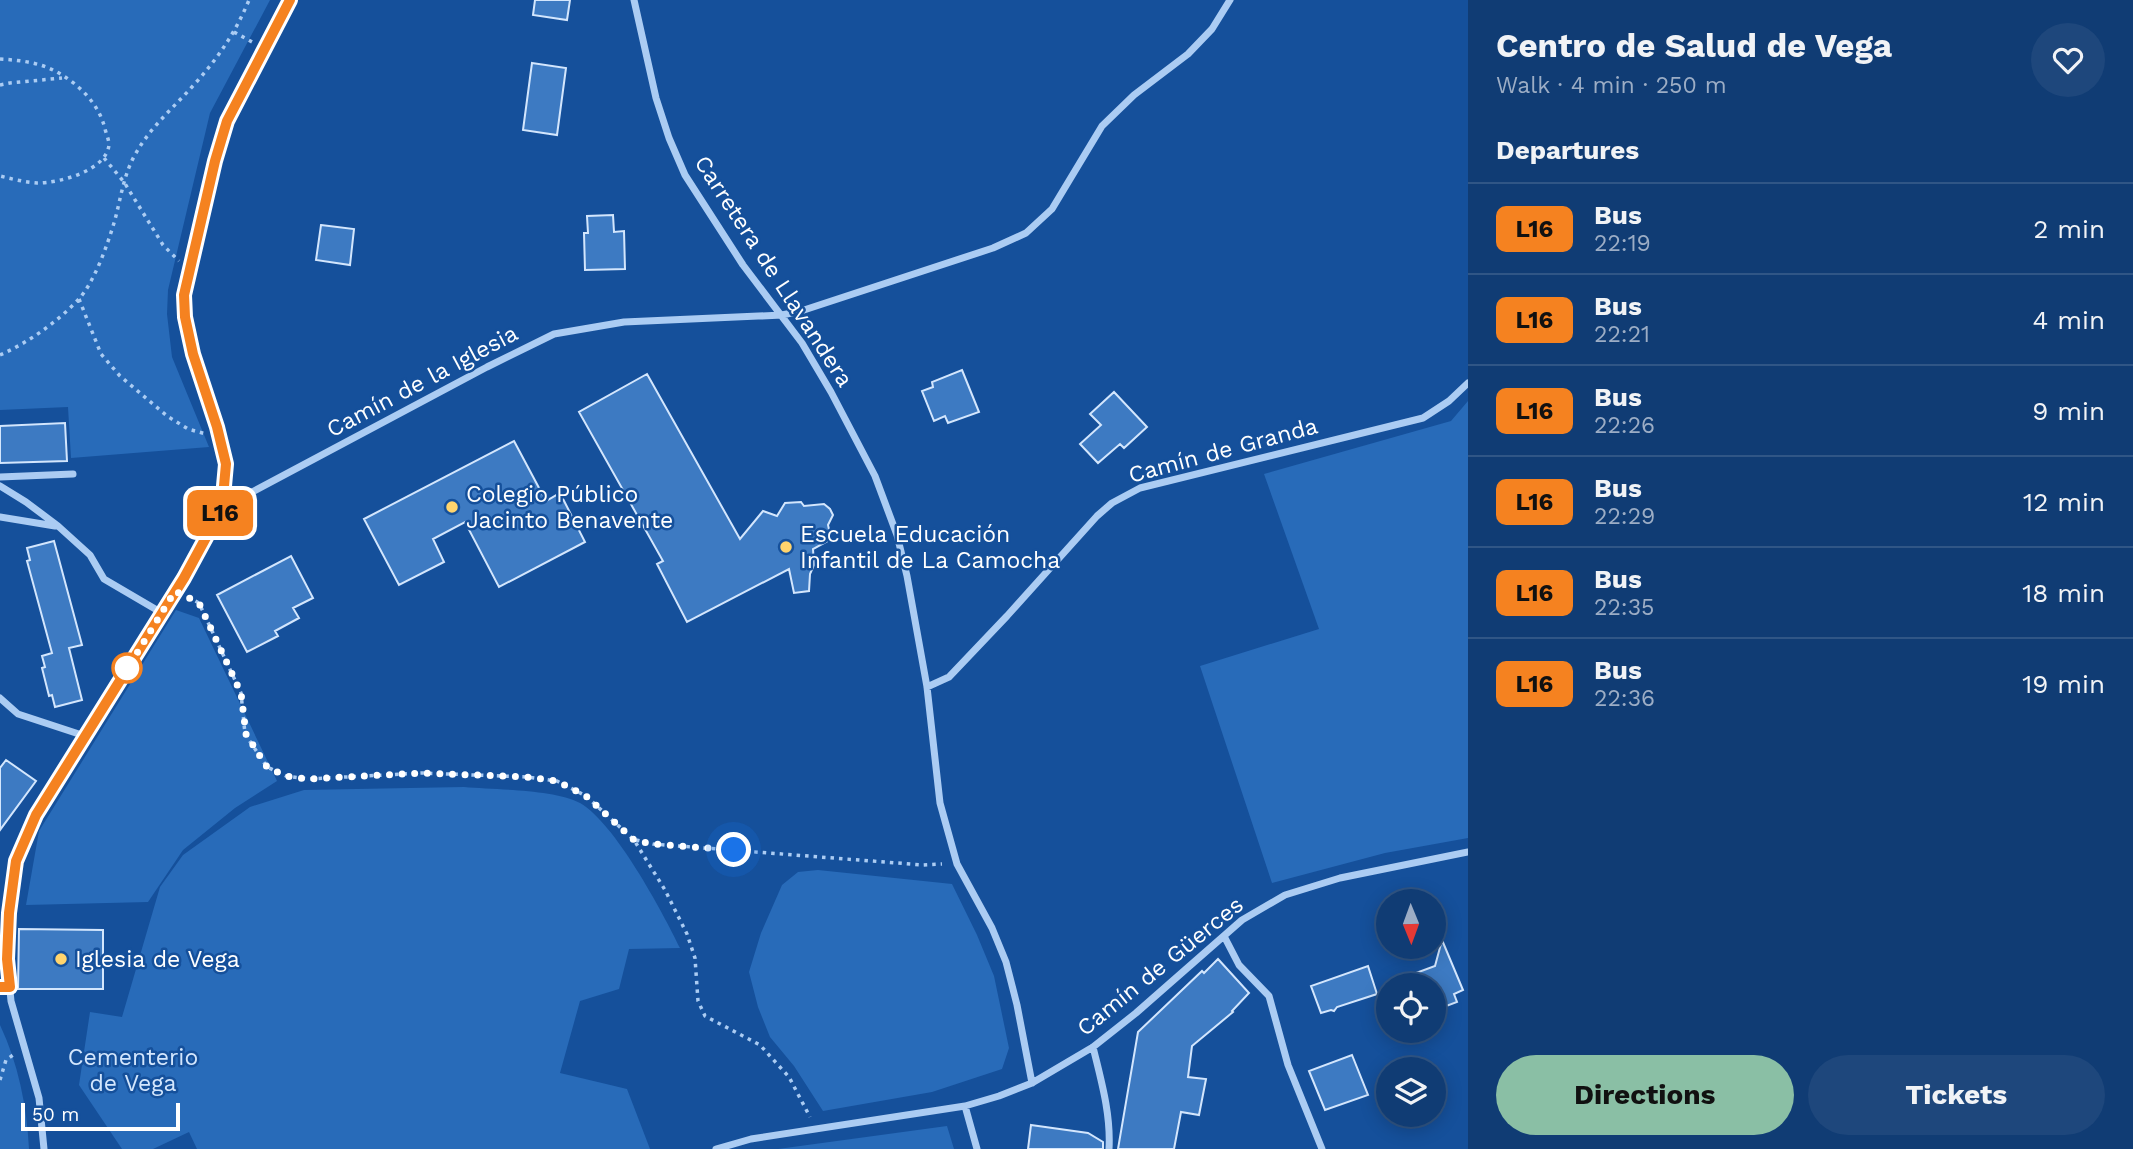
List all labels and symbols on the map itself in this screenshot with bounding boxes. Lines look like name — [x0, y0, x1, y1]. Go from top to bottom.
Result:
street label: Carretera de Llavandera — [689, 151, 858, 392]
street label: Camín de la Iglesia — [322, 320, 522, 443]
street label: Camín de Granda — [1126, 412, 1321, 489]
place label: Colegio Público Jacinto Benavente — [466, 481, 673, 534]
line badge: L16 — [180, 490, 260, 536]
marker: Colegio Público Jacinto Benavente — [444, 499, 460, 515]
place label: Escuela Educación Infantil de La Camocha — [800, 521, 1060, 574]
marker: Escuela Educación Infantil de La Camocha — [778, 539, 794, 555]
unlabelled marker — [112, 653, 142, 683]
your location — [716, 832, 751, 867]
north arrow — [1376, 889, 1446, 959]
street label: Camín de Güerces — [1072, 891, 1249, 1042]
place label: Iglesia de Vega — [75, 946, 240, 973]
marker: Iglesia de Vega — [53, 951, 69, 967]
park label: Cementerio de Vega — [68, 1044, 198, 1097]
scale bar — [21, 1100, 180, 1132]

